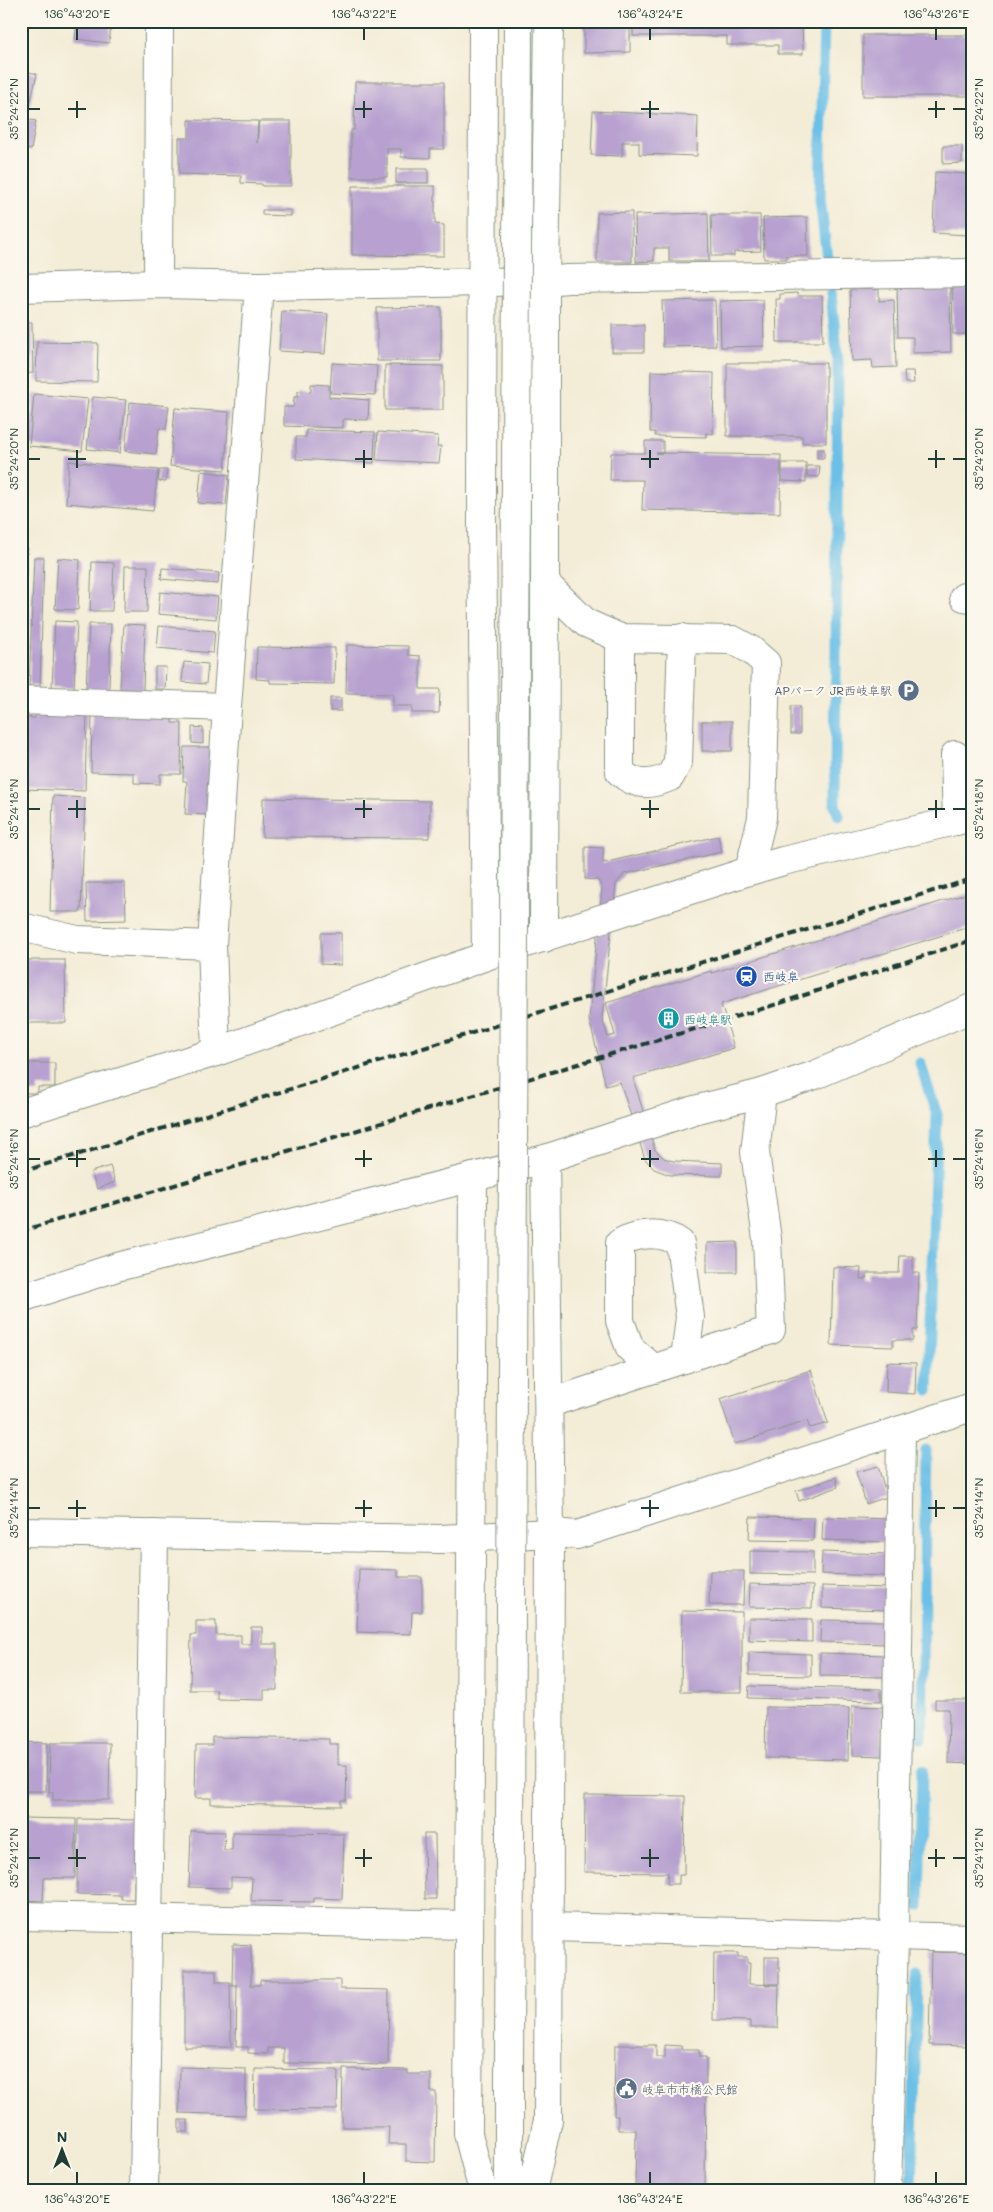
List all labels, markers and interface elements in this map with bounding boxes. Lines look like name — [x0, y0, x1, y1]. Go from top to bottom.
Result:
text: 136°43'20"E — [44, 5, 110, 21]
text: 136°43'22"E — [331, 5, 397, 21]
text: 136°43'24"E — [617, 5, 683, 21]
text: 136°43'26"E — [903, 5, 969, 21]
text: 35°24'22"N — [5, 78, 21, 140]
text: 35°24'22"N — [970, 78, 986, 140]
text: 35°24'20"N — [5, 428, 21, 490]
text: 35°24'20"N — [970, 428, 986, 490]
parking icon: APパーク JR西岐阜駅 — [896, 678, 920, 702]
place label: APパーク JR西岐阜駅 — [774, 682, 892, 698]
text: 35°24'18"N — [5, 779, 21, 839]
text: 35°24'18"N — [970, 779, 986, 839]
station icon: 西岐阜 — [735, 964, 759, 988]
place label: 西岐阜 — [763, 968, 799, 984]
building icon: 西岐阜駅 — [656, 1007, 680, 1031]
place label: 西岐阜駅 — [684, 1011, 732, 1027]
text: 35°24'16"N — [5, 1129, 21, 1189]
text: 35°24'16"N — [970, 1129, 986, 1189]
text: 35°24'14"N — [5, 1478, 21, 1538]
text: 35°24'14"N — [970, 1478, 986, 1538]
text: 35°24'12"N — [5, 1828, 21, 1888]
text: 35°24'12"N — [970, 1828, 986, 1888]
public building icon: 岐阜市市橋公民館 — [614, 2077, 638, 2101]
place label: 岐阜市市橋公民館 — [642, 2081, 738, 2097]
north arrow — [38, 2124, 88, 2174]
text: N — [57, 2127, 67, 2146]
text: 136°43'20"E — [44, 2190, 110, 2206]
text: 136°43'22"E — [331, 2190, 397, 2206]
text: 136°43'24"E — [617, 2190, 683, 2206]
text: 136°43'26"E — [903, 2190, 969, 2206]

